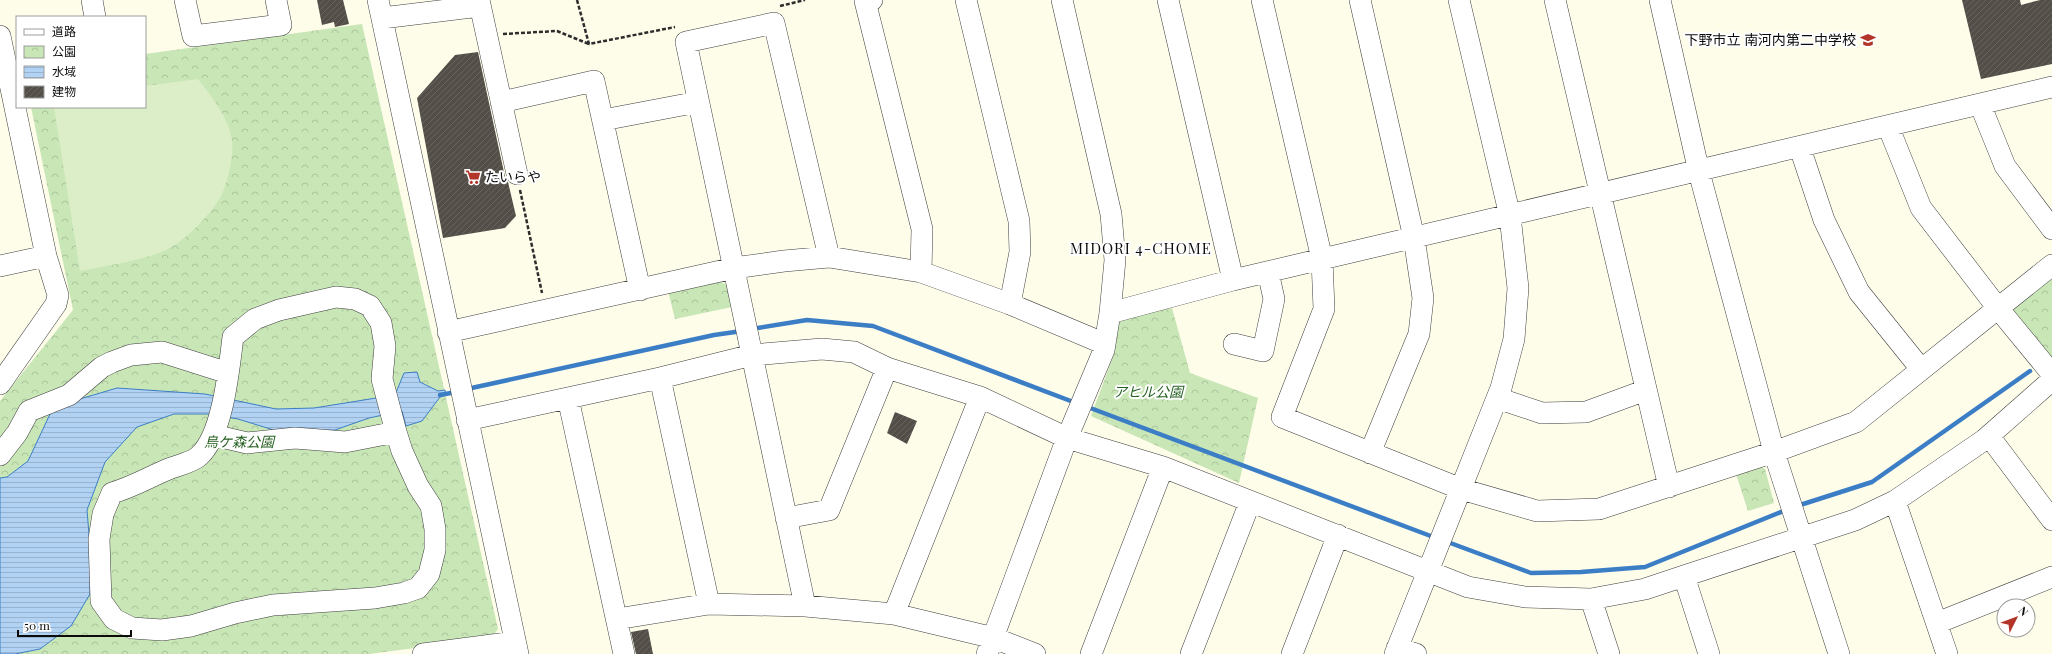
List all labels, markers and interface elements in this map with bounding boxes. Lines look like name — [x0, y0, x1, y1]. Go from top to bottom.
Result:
legend — [16, 16, 146, 108]
text: 道路 — [52, 23, 76, 39]
place label: 下野市立 南河内第二中学校 — [1685, 30, 1856, 49]
school or university icon: 下野市立 南河内第二中学校 — [1859, 31, 1877, 49]
text: 公園 — [52, 43, 76, 59]
text: 水域 — [52, 63, 76, 79]
text: 建物 — [52, 83, 76, 99]
place label: たいらや — [485, 167, 541, 186]
supermarket icon: たいらや — [464, 168, 482, 186]
district label: MIDORI 4-CHOME — [1070, 238, 1212, 258]
park label: アヒル公園 — [1113, 382, 1185, 401]
park label: 烏ケ森公園 — [204, 432, 276, 451]
north arrow — [1996, 598, 2036, 638]
text: N — [2016, 603, 2032, 619]
scale bar — [18, 612, 131, 638]
text: 50 m — [24, 617, 50, 633]

